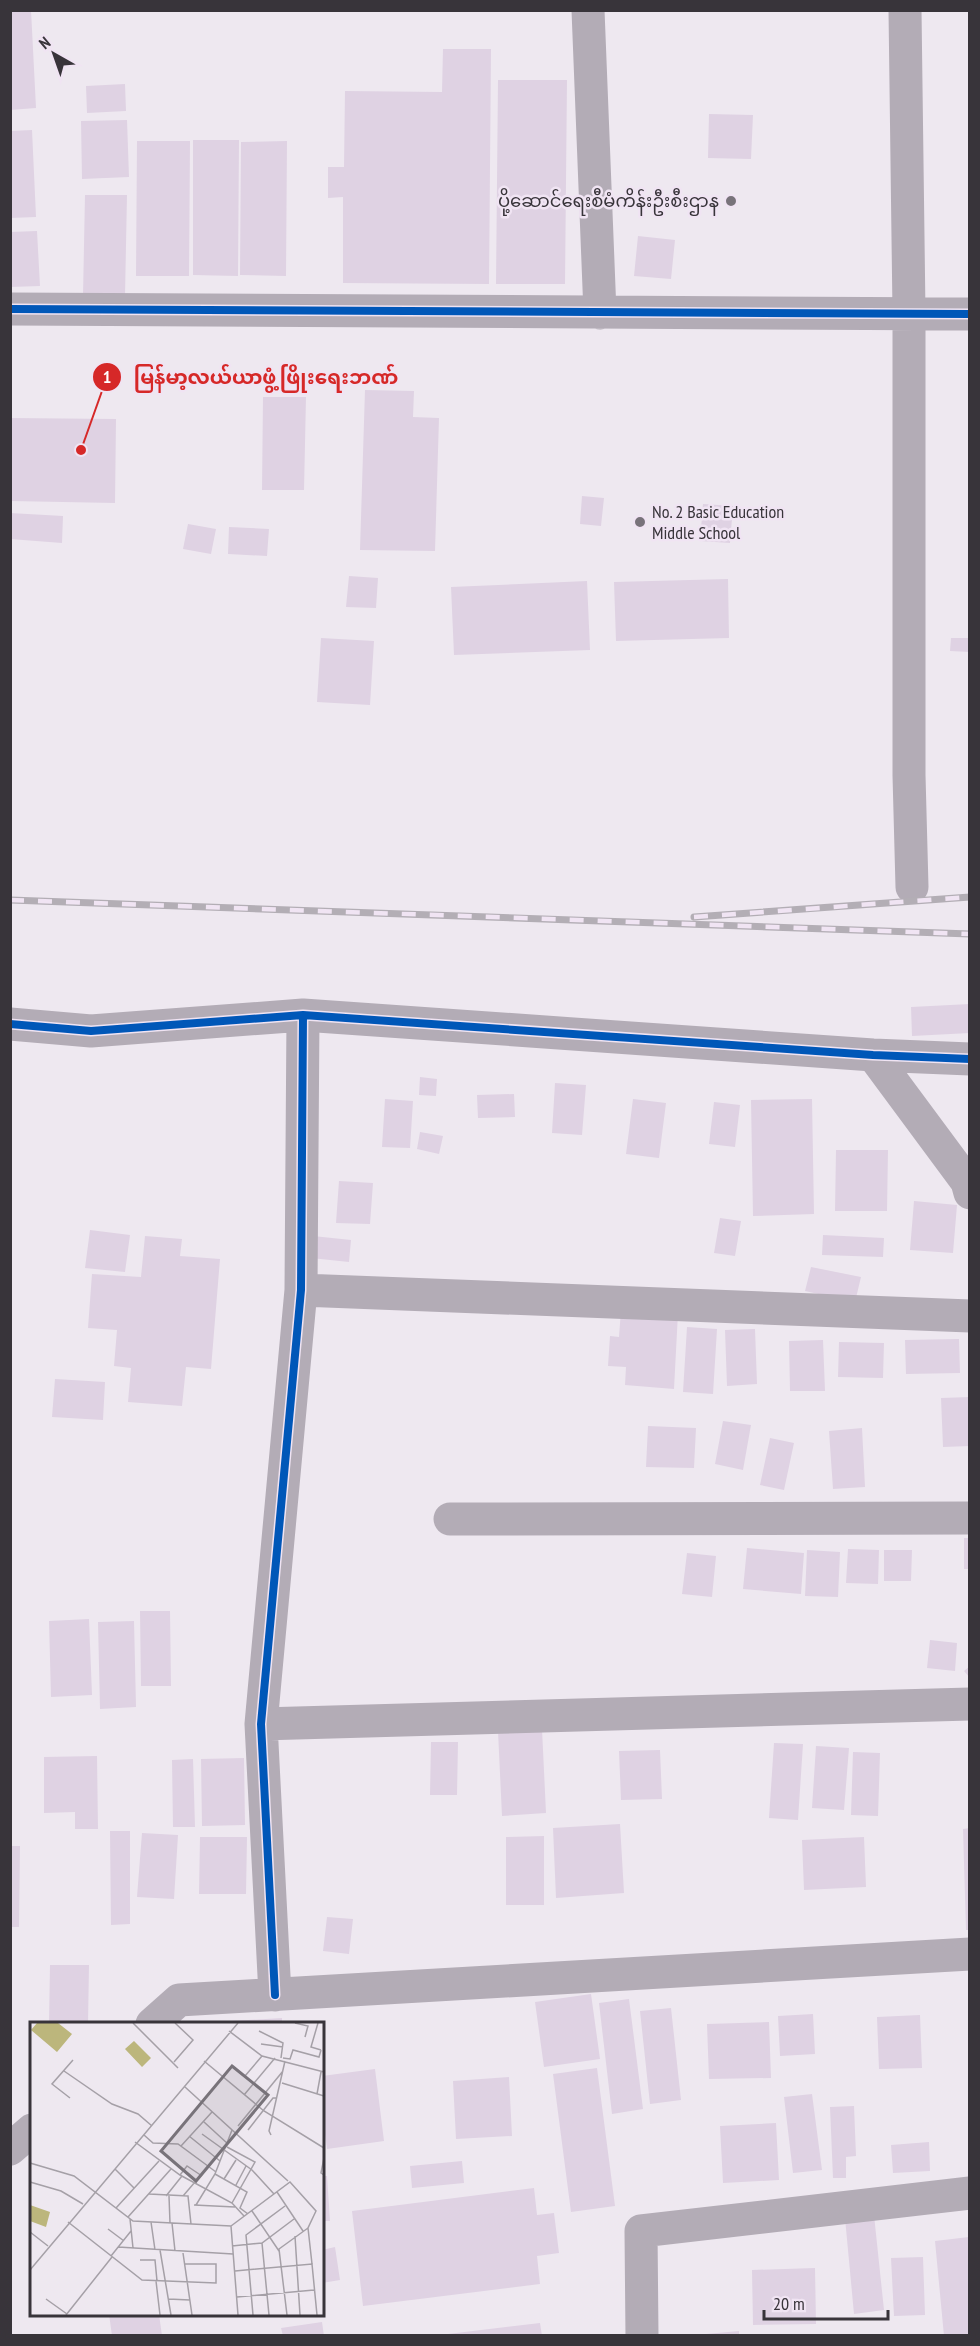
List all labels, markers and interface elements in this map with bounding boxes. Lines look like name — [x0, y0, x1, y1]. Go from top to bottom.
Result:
north arrow — [24, 24, 84, 84]
text: N — [35, 32, 54, 53]
place label: ပို့ဆောင်ရေးစီမံကိန်းဦးစီးဌာန — [498, 187, 719, 216]
marker: ပို့ဆောင်ရေးစီမံကိန်းဦးစီးဌာန — [724, 194, 738, 208]
callout: မြန်မာ့လယ်ယာဖွံ့ဖြိုးရေးဘဏ် — [92, 358, 410, 396]
text: မြန်မာ့လယ်ယာဖွံ့ဖြိုးရေးဘဏ် — [134, 364, 398, 393]
text: 1 — [103, 365, 111, 388]
place label: No. 2 Basic Education Middle School — [652, 500, 784, 544]
marker: No. 2 Basic Education Middle School — [633, 515, 647, 529]
inset map — [30, 2022, 324, 2316]
scale bar — [764, 2283, 888, 2321]
text: 20 m — [773, 2292, 805, 2315]

